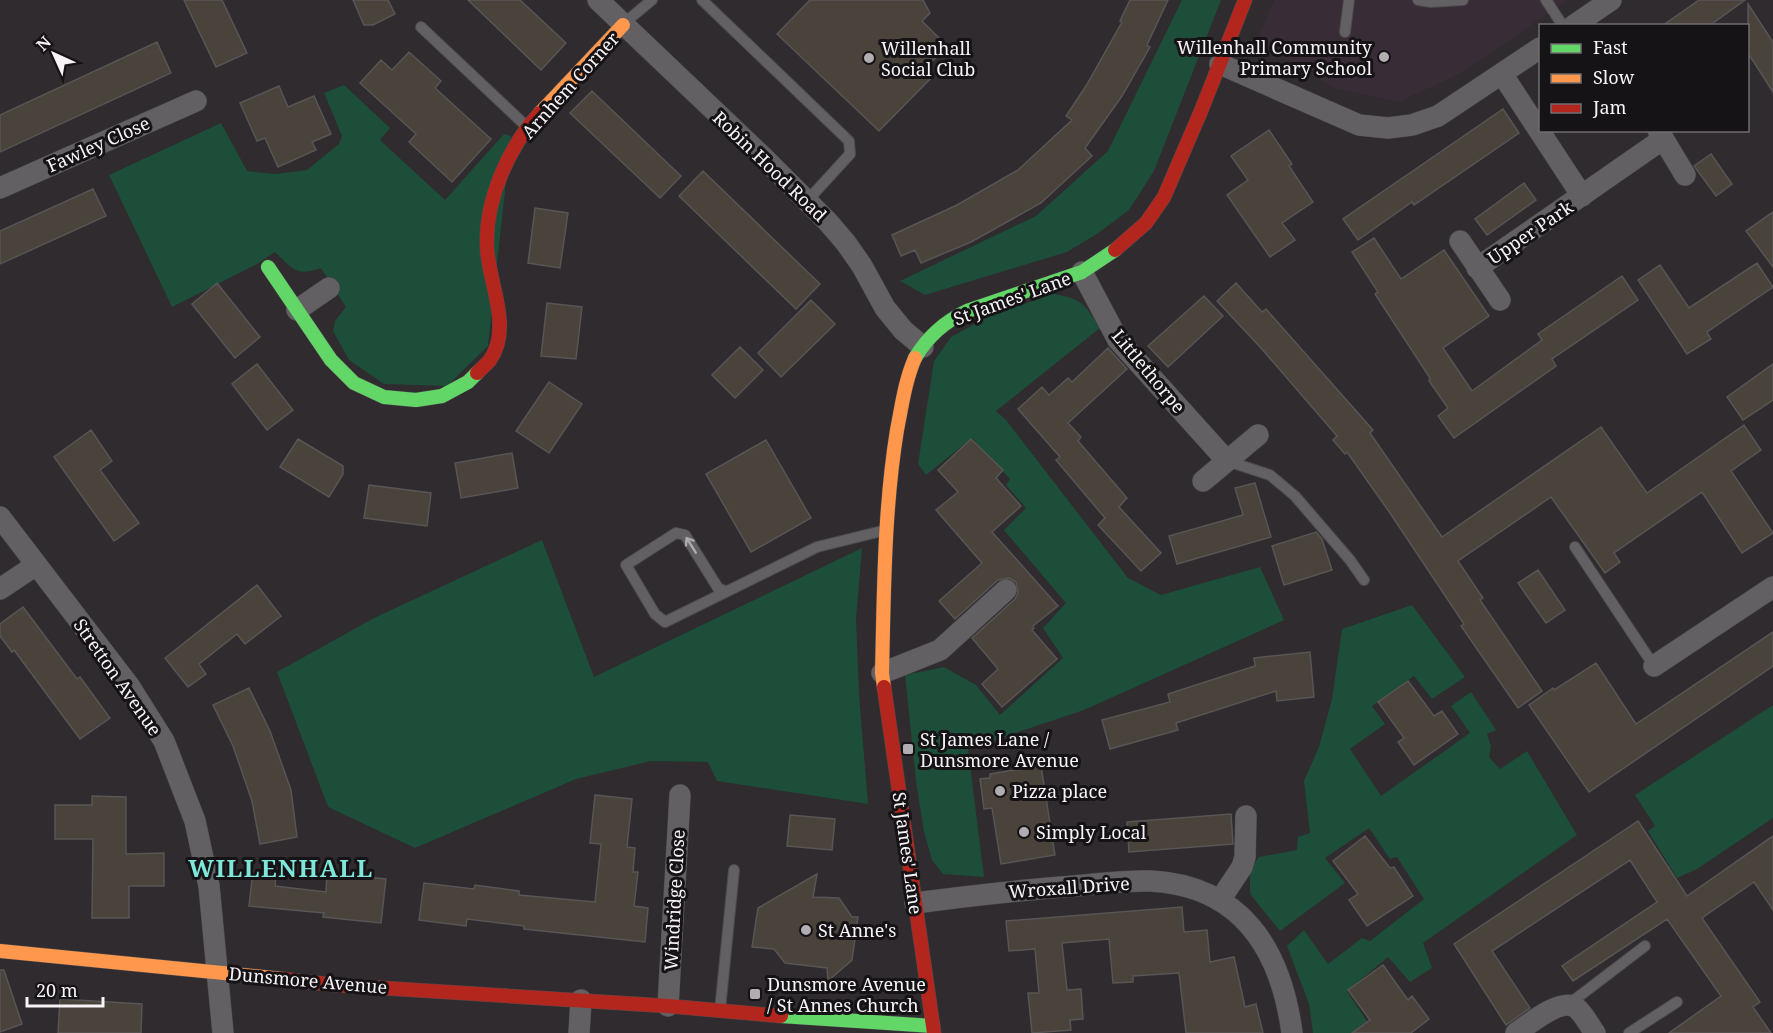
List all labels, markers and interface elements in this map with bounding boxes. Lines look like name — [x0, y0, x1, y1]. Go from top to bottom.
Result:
north arrow — [24, 24, 84, 84]
legend — [1539, 24, 1749, 132]
street label: Arnhem Corner — [516, 26, 624, 143]
text: N — [31, 31, 56, 56]
place label: Willenhall Community Primary School — [1177, 35, 1373, 80]
text: Fast — [1593, 35, 1628, 59]
place label: Willenhall Social Club — [881, 36, 975, 81]
marker: Willenhall Community Primary School — [1377, 50, 1391, 64]
marker: Willenhall Social Club — [862, 51, 876, 65]
text: Slow — [1593, 65, 1635, 89]
text: Jam — [1592, 95, 1627, 119]
street label: Robin Hood Road — [708, 105, 832, 227]
street label: Fawley Close — [43, 111, 153, 177]
street label: Upper Park — [1483, 194, 1578, 269]
street label: St James' Lane — [950, 266, 1074, 330]
street label: Littlethorpe — [1107, 324, 1191, 418]
one-way arrow — [685, 537, 697, 554]
street label: Stretton Avenue — [69, 614, 167, 740]
place label: St James Lane / Dunsmore Avenue — [920, 727, 1079, 772]
marker: St James Lane / Dunsmore Avenue — [901, 742, 915, 756]
place label: Pizza place — [1012, 779, 1107, 803]
marker: Pizza place — [993, 784, 1007, 798]
street label: St James' Lane — [888, 790, 928, 916]
place label: Simply Local — [1036, 820, 1147, 844]
marker: Simply Local — [1017, 825, 1031, 839]
street label: Windridge Close — [658, 829, 690, 971]
district label: WILLENHALL — [188, 851, 374, 884]
street label: Wroxall Drive — [1008, 871, 1130, 903]
place label: St Anne's — [818, 918, 896, 942]
marker: St Anne's — [799, 923, 813, 937]
street label: Dunsmore Avenue — [228, 961, 388, 999]
scale bar — [27, 970, 104, 1008]
place label: Dunsmore Avenue / St Annes Church — [767, 972, 926, 1017]
text: 20 m — [36, 978, 78, 1002]
marker: Dunsmore Avenue / St Annes Church — [748, 987, 762, 1001]

